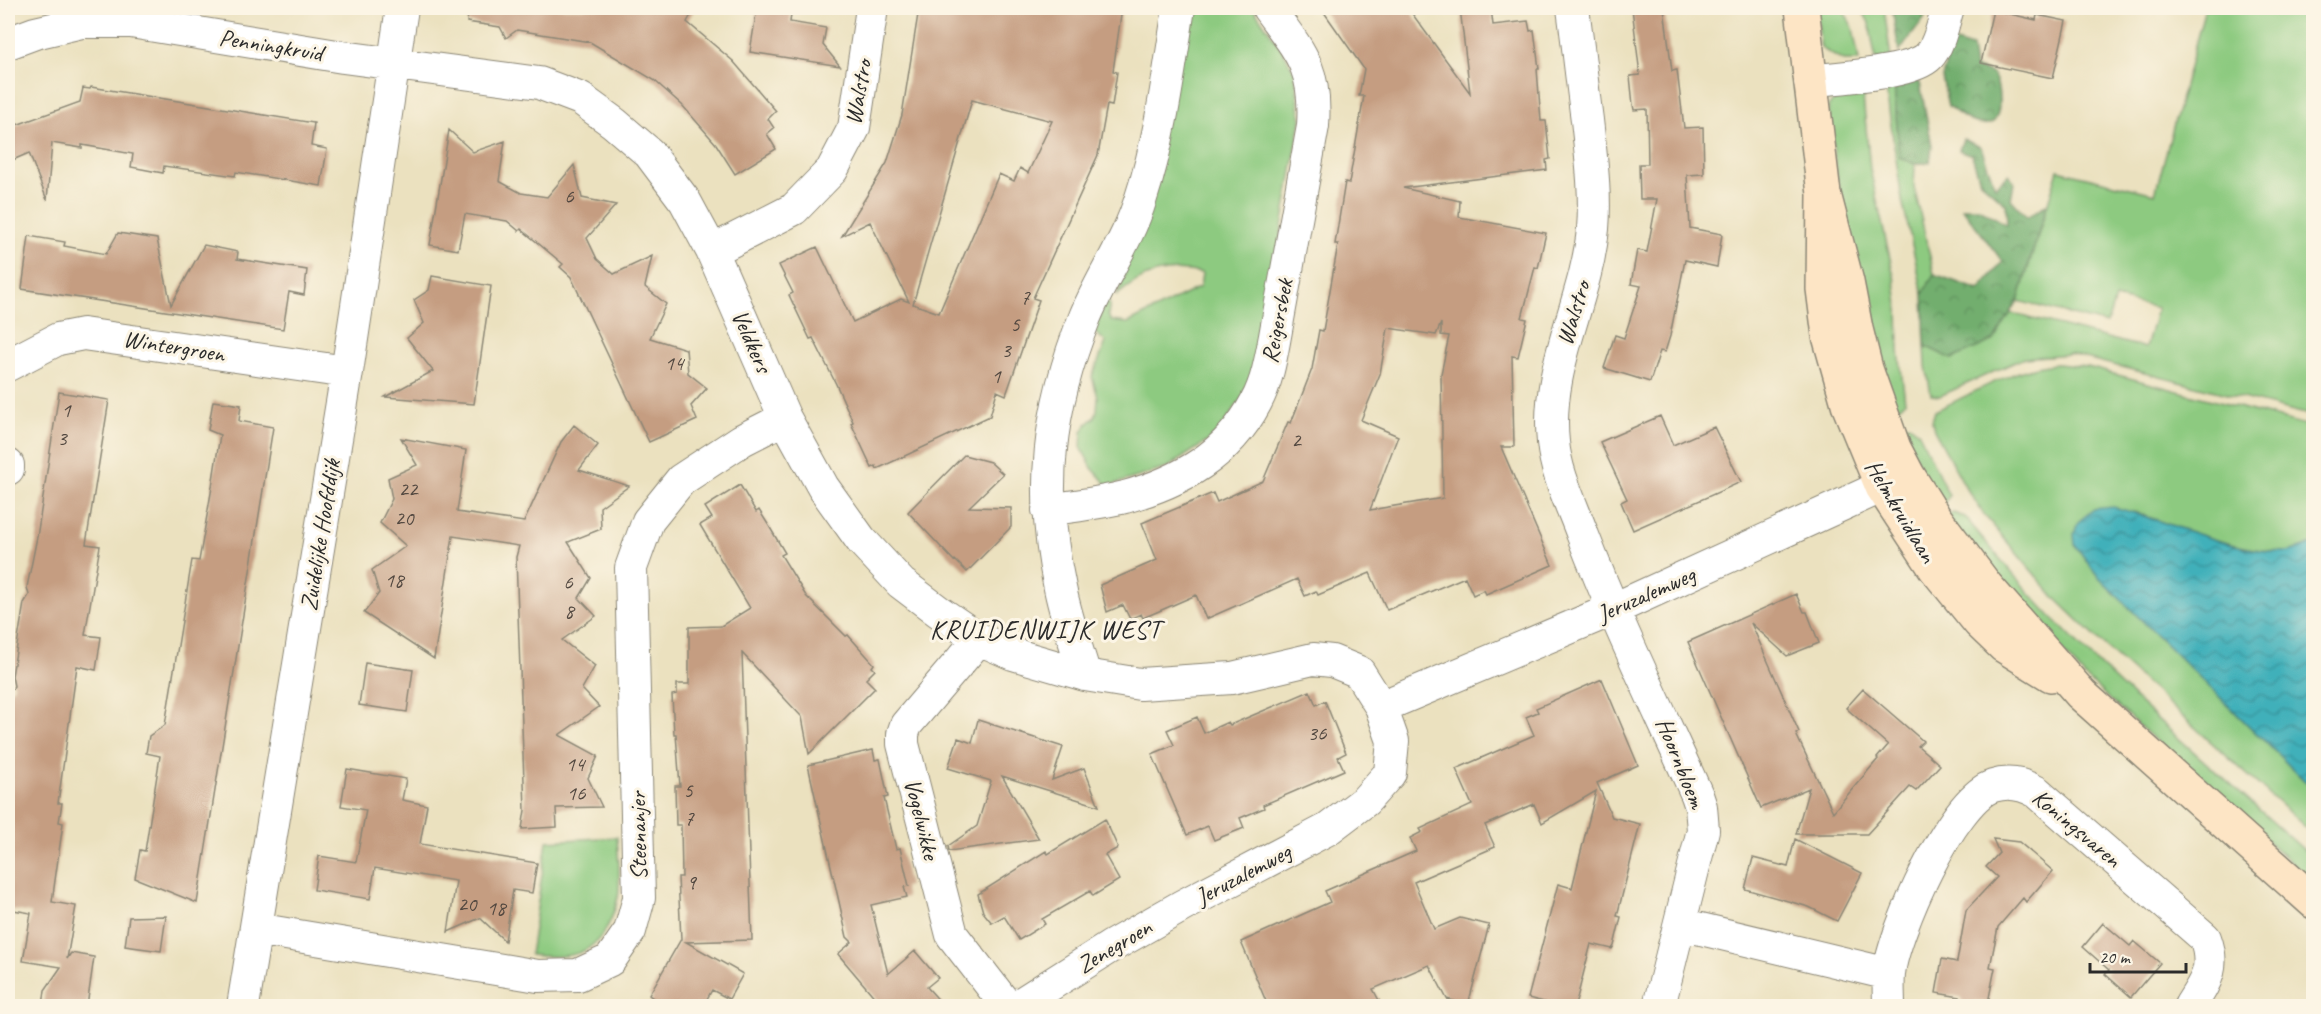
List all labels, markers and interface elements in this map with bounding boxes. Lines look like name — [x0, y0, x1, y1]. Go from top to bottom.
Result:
street label: Penningkruid — [217, 22, 328, 69]
street label: Walstro — [838, 55, 879, 127]
house number: 6 — [564, 183, 574, 209]
street label: Reigersbek — [1254, 274, 1300, 366]
street label: Walstro — [1549, 275, 1598, 349]
house number: 7 — [1020, 284, 1031, 310]
street label: Veldkers — [725, 305, 780, 379]
house number: 5 — [1010, 311, 1021, 337]
street label: Wintergroen — [121, 323, 228, 369]
house number: 3 — [1001, 337, 1012, 363]
house number: 14 — [665, 350, 686, 376]
house number: 1 — [991, 363, 1002, 389]
house number: 1 — [61, 397, 72, 423]
house number: 3 — [57, 425, 68, 451]
house number: 2 — [1291, 427, 1302, 453]
street label: Helmkruidlaan — [1858, 454, 1944, 569]
street label: Zuidelijke Hoofddijk — [293, 455, 347, 613]
house number: 22 — [399, 476, 419, 502]
house number: 20 — [395, 505, 415, 531]
street label: Jeruzalemweg — [1592, 559, 1701, 629]
house number: 18 — [385, 567, 406, 593]
house number: 6 — [563, 569, 573, 595]
house number: 8 — [564, 598, 576, 624]
district label: KRUIDENWIJK WEST — [930, 613, 1165, 646]
street label: Hoornbloem — [1649, 713, 1713, 814]
house number: 36 — [1308, 720, 1327, 746]
house number: 14 — [566, 751, 587, 777]
street label: Vogelwikke — [898, 776, 947, 865]
house number: 5 — [683, 777, 694, 803]
house number: 16 — [567, 780, 586, 806]
street label: Koningsvaren — [2026, 782, 2129, 875]
street label: Steenanjer — [622, 789, 654, 880]
house number: 7 — [684, 805, 695, 831]
street label: Jeruzalemweg — [1189, 836, 1297, 912]
house number: 9 — [686, 869, 697, 895]
house number: 20 — [458, 891, 478, 917]
house number: 18 — [487, 895, 508, 921]
street label: Zenegroen — [1071, 911, 1158, 980]
scale bar — [2090, 936, 2186, 974]
text: 20 m — [2099, 946, 2132, 968]

